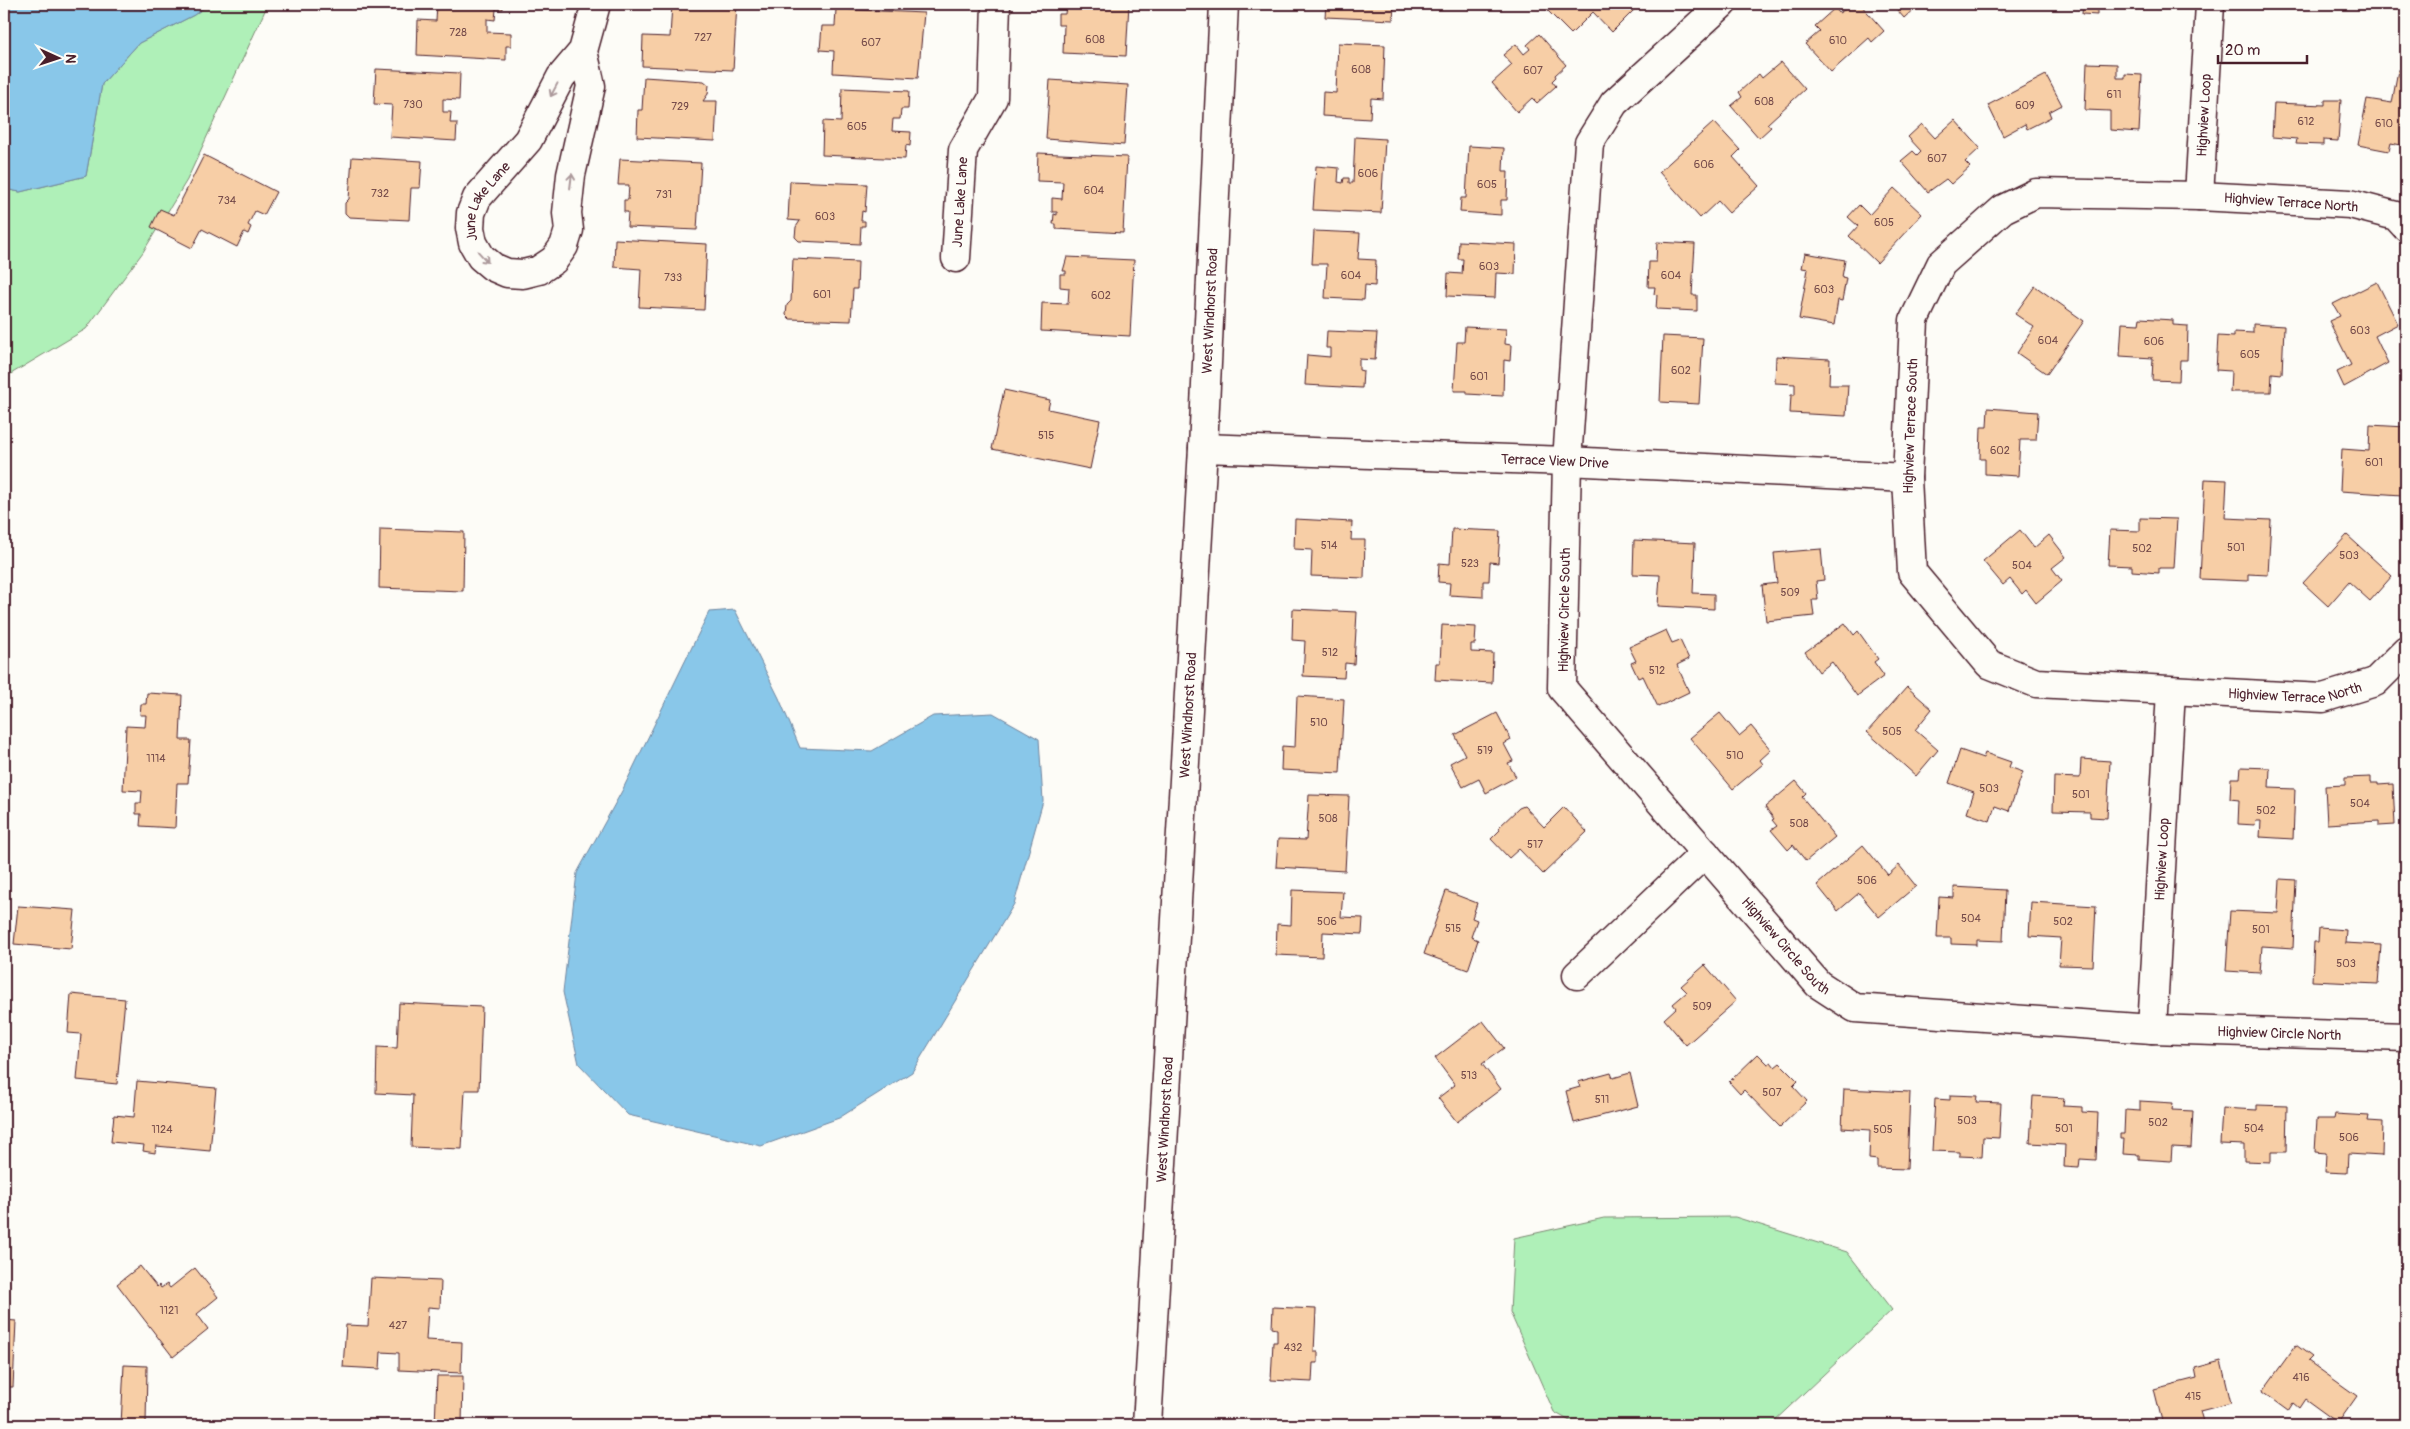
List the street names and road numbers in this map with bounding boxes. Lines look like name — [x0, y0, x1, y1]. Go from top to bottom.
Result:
street label: Highview Loop — [2193, 73, 2215, 157]
street label: June Lake Lane — [949, 156, 972, 248]
street label: June Lake Lane — [462, 158, 514, 243]
street label: Highview Terrace North — [2223, 189, 2359, 216]
street label: West Windhorst Road — [1199, 247, 1221, 374]
street label: Highview Terrace South — [1900, 358, 1921, 494]
street label: Terrace View Drive — [1501, 451, 1609, 472]
street label: Highview Circle South — [1555, 548, 1574, 673]
street label: West Windhorst Road — [1176, 652, 1200, 779]
street label: Highview Terrace North — [2227, 679, 2364, 707]
street label: Highview Loop — [2151, 817, 2173, 901]
street label: Highview Circle South — [1738, 894, 1833, 998]
street label: Highview Circle North — [2217, 1023, 2342, 1044]
street label: West Windhorst Road — [1153, 1056, 1177, 1183]

